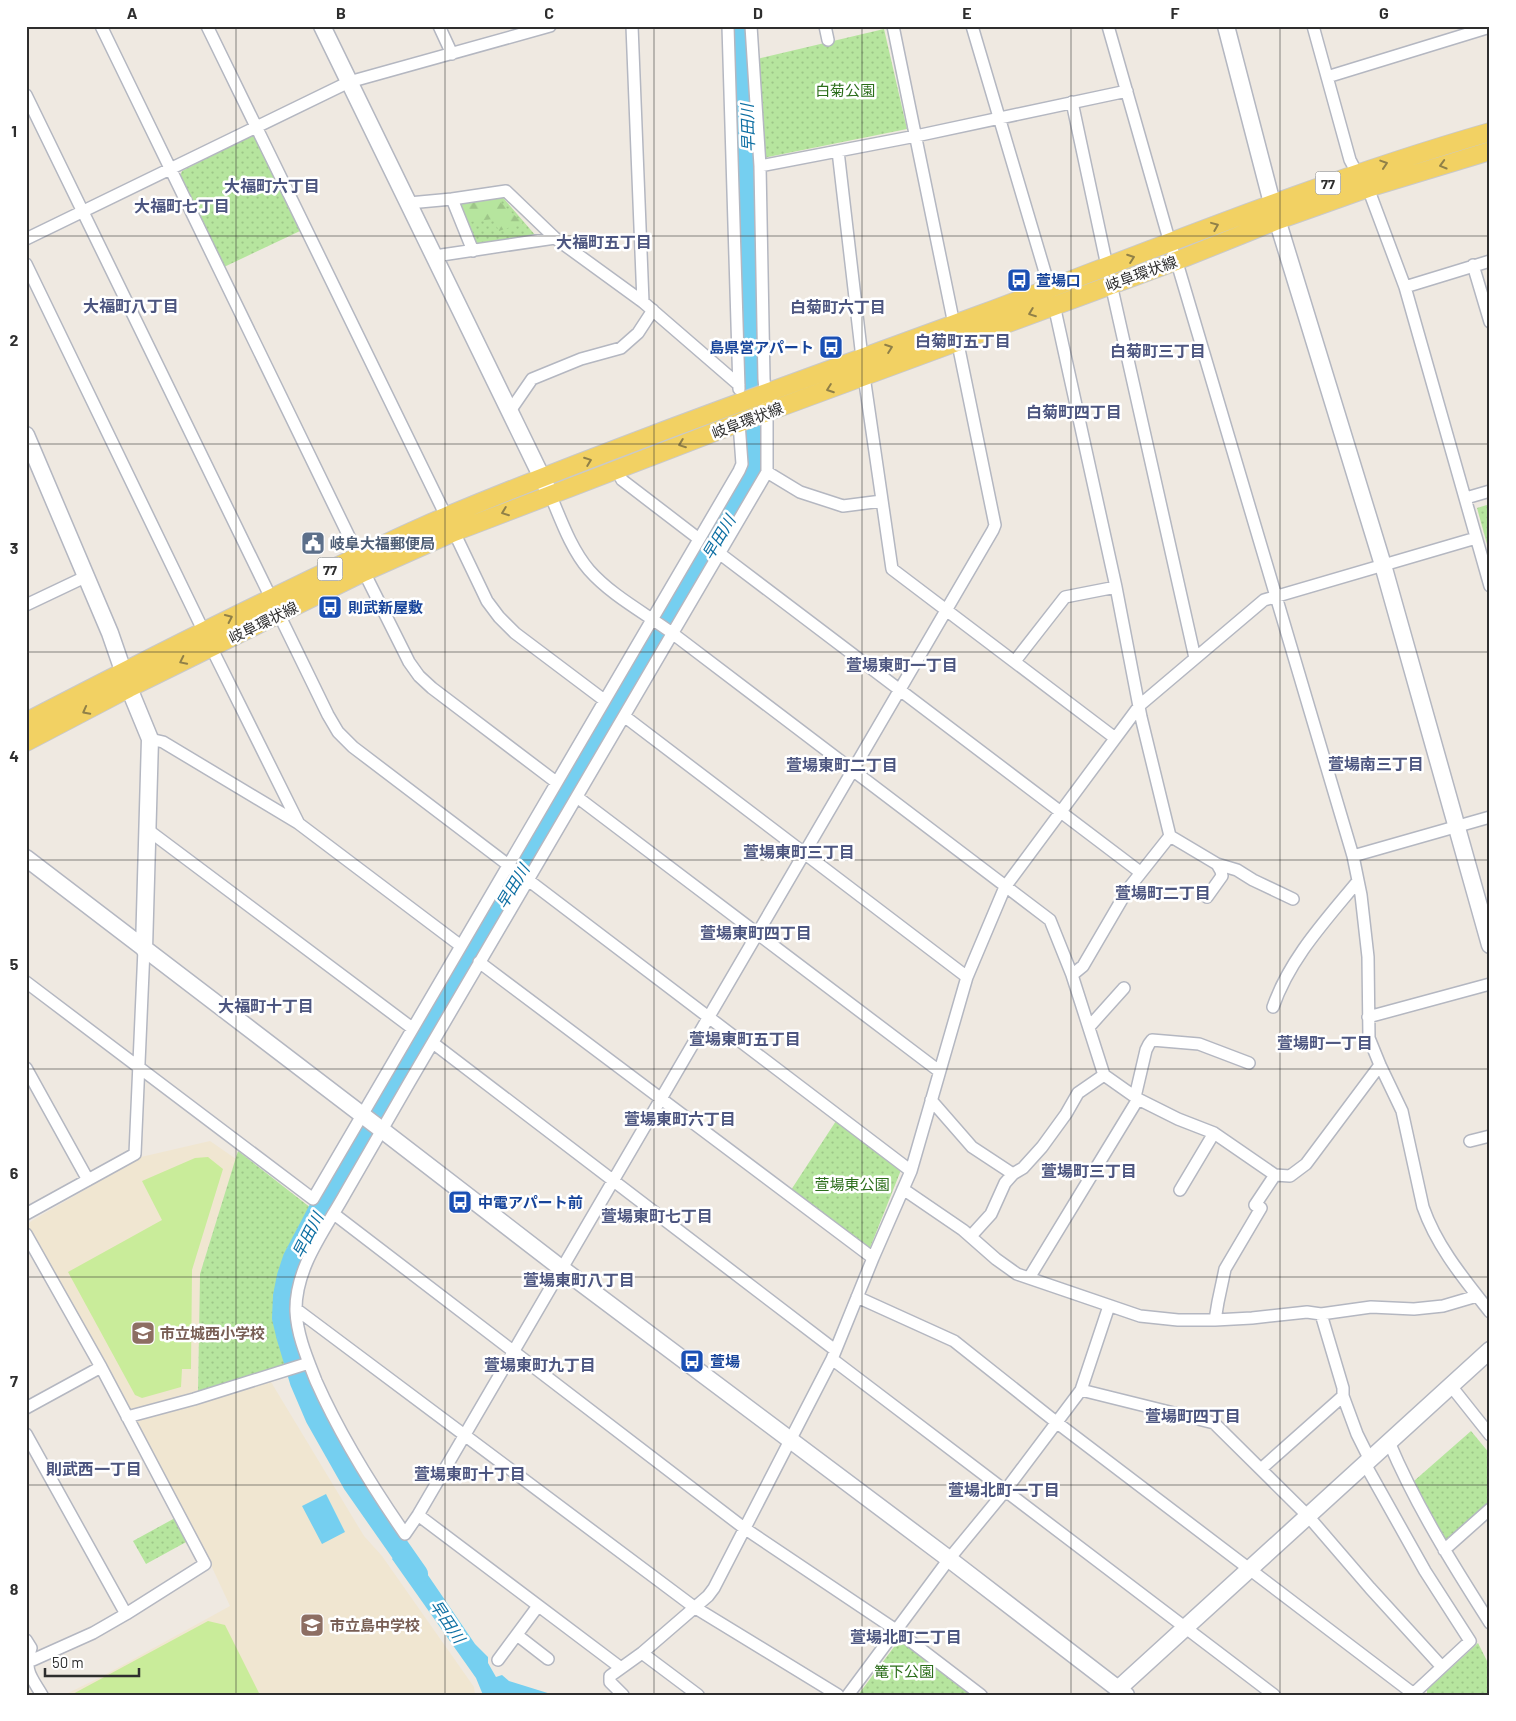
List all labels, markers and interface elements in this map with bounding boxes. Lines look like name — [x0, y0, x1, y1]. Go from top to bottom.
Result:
text: A — [127, 3, 138, 22]
text: B — [336, 3, 346, 22]
text: C — [544, 3, 554, 22]
text: D — [753, 3, 763, 22]
text: E — [962, 3, 972, 22]
text: F — [1171, 3, 1180, 22]
text: G — [1379, 3, 1389, 22]
park label: 白菊公園 — [815, 81, 875, 99]
water label: 早田川 — [737, 102, 757, 152]
text: 1 — [11, 121, 17, 140]
one-way arrow — [1439, 159, 1447, 169]
one-way arrow — [1379, 160, 1388, 170]
road number: 77 — [1316, 172, 1340, 194]
district label: 大福町六丁目 — [224, 176, 320, 195]
district label: 大福町七丁目 — [134, 196, 230, 215]
one-way arrow — [1210, 221, 1219, 232]
district label: 大福町五丁目 — [556, 232, 652, 251]
street label: 岐阜環状線 — [1103, 252, 1179, 294]
one-way arrow — [1126, 254, 1134, 264]
bus stop icon: 萱場口 — [1006, 267, 1032, 293]
place label: 萱場口 — [1036, 271, 1081, 289]
district label: 大福町八丁目 — [83, 296, 179, 315]
district label: 白菊町六丁目 — [790, 297, 886, 316]
one-way arrow — [1028, 307, 1036, 317]
text: 2 — [10, 330, 19, 349]
district label: 白菊町五丁目 — [915, 331, 1011, 350]
bus stop icon: 島県営アパート — [818, 334, 844, 360]
place label: 島県営アパート — [709, 338, 814, 356]
district label: 白菊町三丁目 — [1110, 341, 1206, 360]
one-way arrow — [884, 344, 893, 354]
one-way arrow — [826, 383, 835, 393]
street label: 岐阜環状線 — [709, 398, 785, 442]
district label: 白菊町四丁目 — [1026, 402, 1122, 421]
one-way arrow — [679, 438, 687, 448]
one-way arrow — [583, 457, 592, 467]
one-way arrow — [501, 506, 510, 516]
water label: 早田川 — [697, 510, 740, 562]
public building icon: 岐阜大福郵便局 — [300, 530, 326, 556]
place label: 岐阜大福郵便局 — [330, 534, 435, 552]
text: 3 — [10, 538, 18, 557]
road number: 77 — [318, 558, 342, 580]
bus stop icon: 則武新屋敷 — [317, 594, 343, 620]
street label: 岐阜環状線 — [225, 597, 301, 647]
place label: 則武新屋敷 — [348, 598, 423, 616]
one-way arrow — [224, 614, 233, 625]
one-way arrow — [179, 655, 188, 665]
district label: 萱場東町一丁目 — [846, 655, 958, 674]
one-way arrow — [82, 705, 91, 715]
text: 4 — [9, 746, 19, 765]
district label: 萱場南三丁目 — [1328, 754, 1424, 773]
district label: 萱場東町二丁目 — [786, 755, 898, 774]
district label: 萱場東町三丁目 — [743, 842, 855, 861]
water label: 早田川 — [491, 859, 534, 911]
district label: 萱場町二丁目 — [1115, 883, 1211, 902]
district label: 萱場東町四丁目 — [700, 923, 812, 942]
text: 5 — [10, 954, 19, 973]
district label: 大福町十丁目 — [218, 996, 314, 1015]
district label: 萱場東町五丁目 — [689, 1029, 801, 1048]
district label: 萱場町一丁目 — [1277, 1033, 1373, 1052]
district label: 萱場東町六丁目 — [624, 1109, 736, 1128]
district label: 萱場町三丁目 — [1041, 1161, 1137, 1180]
text: 6 — [10, 1163, 19, 1182]
park label: 萱場東公園 — [814, 1175, 890, 1193]
bus stop icon: 中電アパート前 — [447, 1189, 473, 1215]
place label: 中電アパート前 — [478, 1193, 583, 1211]
district label: 萱場東町七丁目 — [601, 1206, 713, 1225]
water label: 早田川 — [288, 1208, 327, 1261]
district label: 萱場東町八丁目 — [523, 1270, 635, 1289]
school or university icon: 市立城西小学校 — [130, 1320, 156, 1346]
place label: 市立城西小学校 — [160, 1324, 265, 1342]
bus stop icon: 萱場 — [679, 1348, 705, 1374]
place label: 萱場 — [710, 1352, 740, 1370]
district label: 萱場東町九丁目 — [484, 1355, 596, 1374]
text: 7 — [10, 1371, 18, 1390]
district label: 萱場町四丁目 — [1145, 1406, 1241, 1425]
district label: 則武西一丁目 — [46, 1459, 142, 1478]
district label: 萱場東町十丁目 — [414, 1464, 526, 1483]
district label: 萱場北町一丁目 — [948, 1480, 1060, 1499]
text: 8 — [10, 1579, 19, 1598]
water label: 早田川 — [427, 1596, 470, 1648]
school or university icon: 市立島中学校 — [299, 1612, 325, 1638]
place label: 市立島中学校 — [330, 1616, 420, 1634]
district label: 萱場北町二丁目 — [850, 1627, 962, 1646]
scale bar — [45, 1646, 139, 1678]
text: 50 m — [52, 1653, 84, 1671]
park label: 篭下公園 — [874, 1662, 934, 1680]

